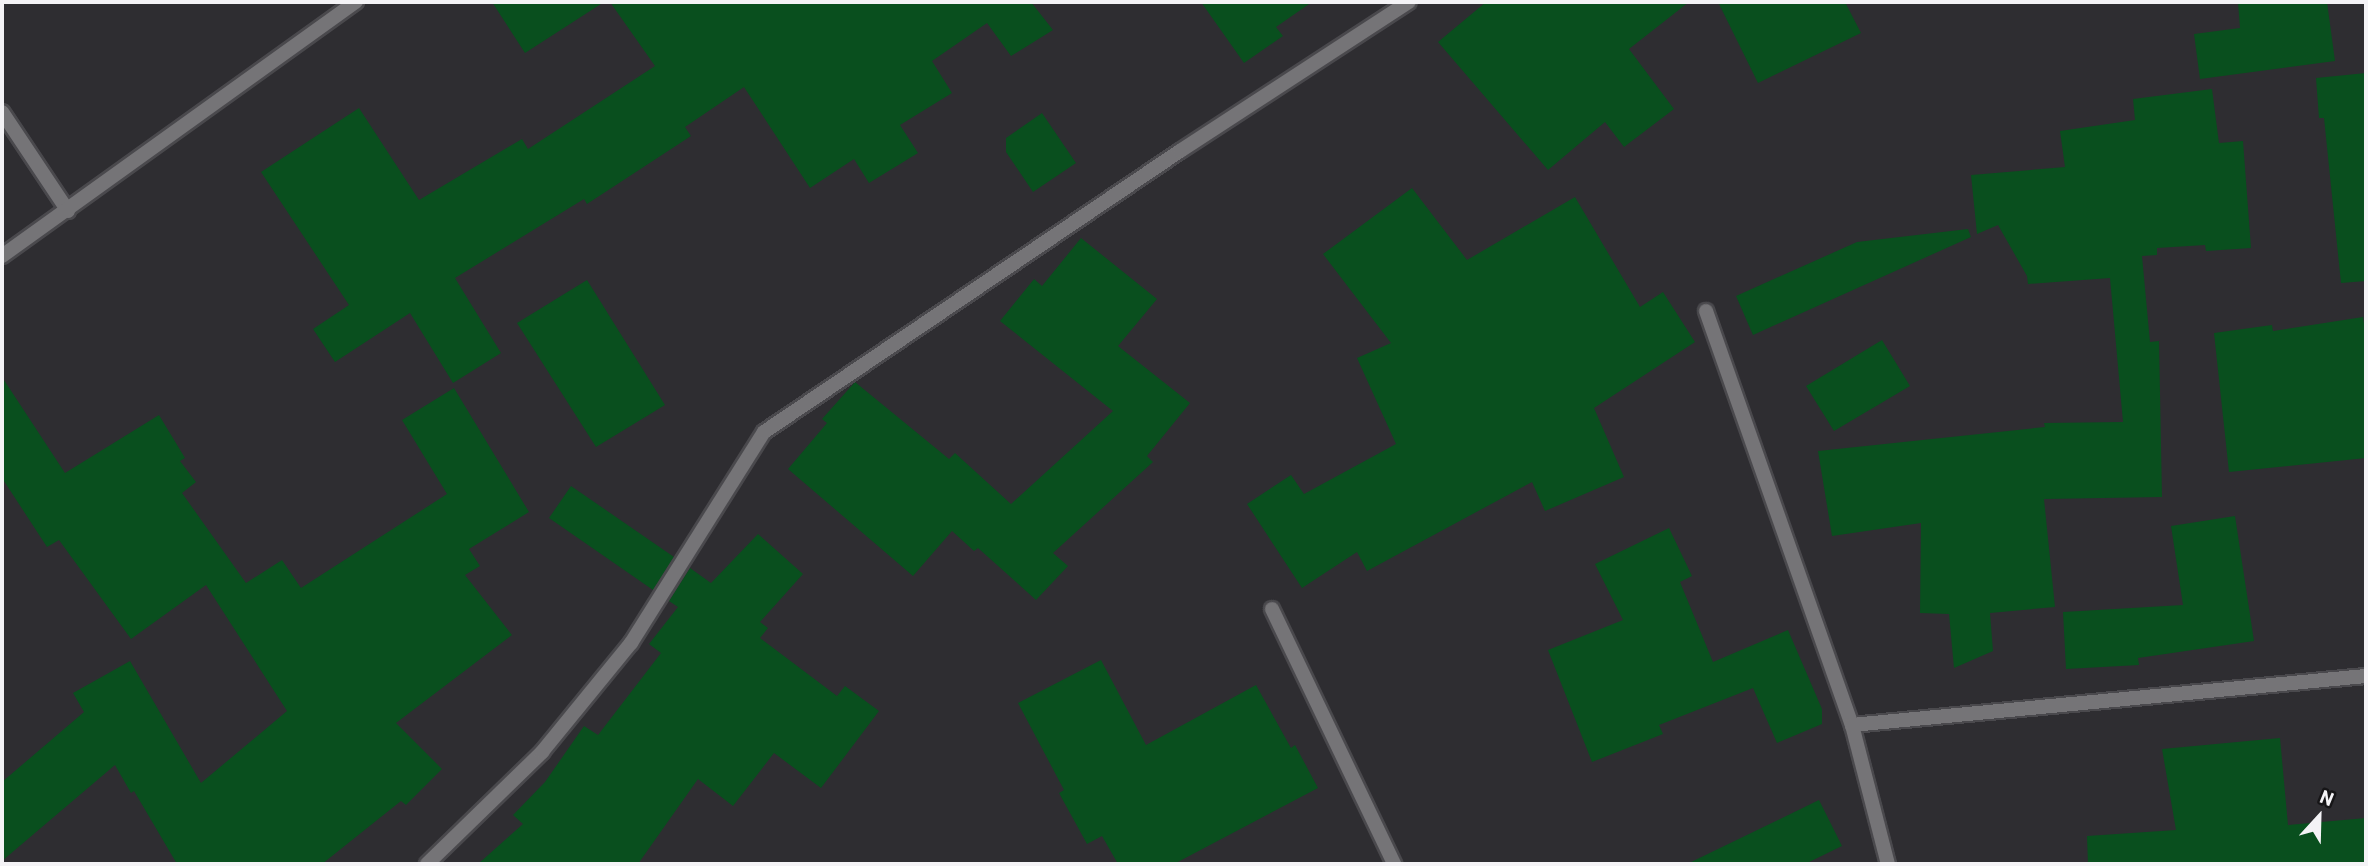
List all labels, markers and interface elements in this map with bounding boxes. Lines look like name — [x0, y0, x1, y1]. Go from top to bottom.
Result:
north arrow — [2284, 782, 2354, 852]
text: N — [2317, 784, 2337, 810]

